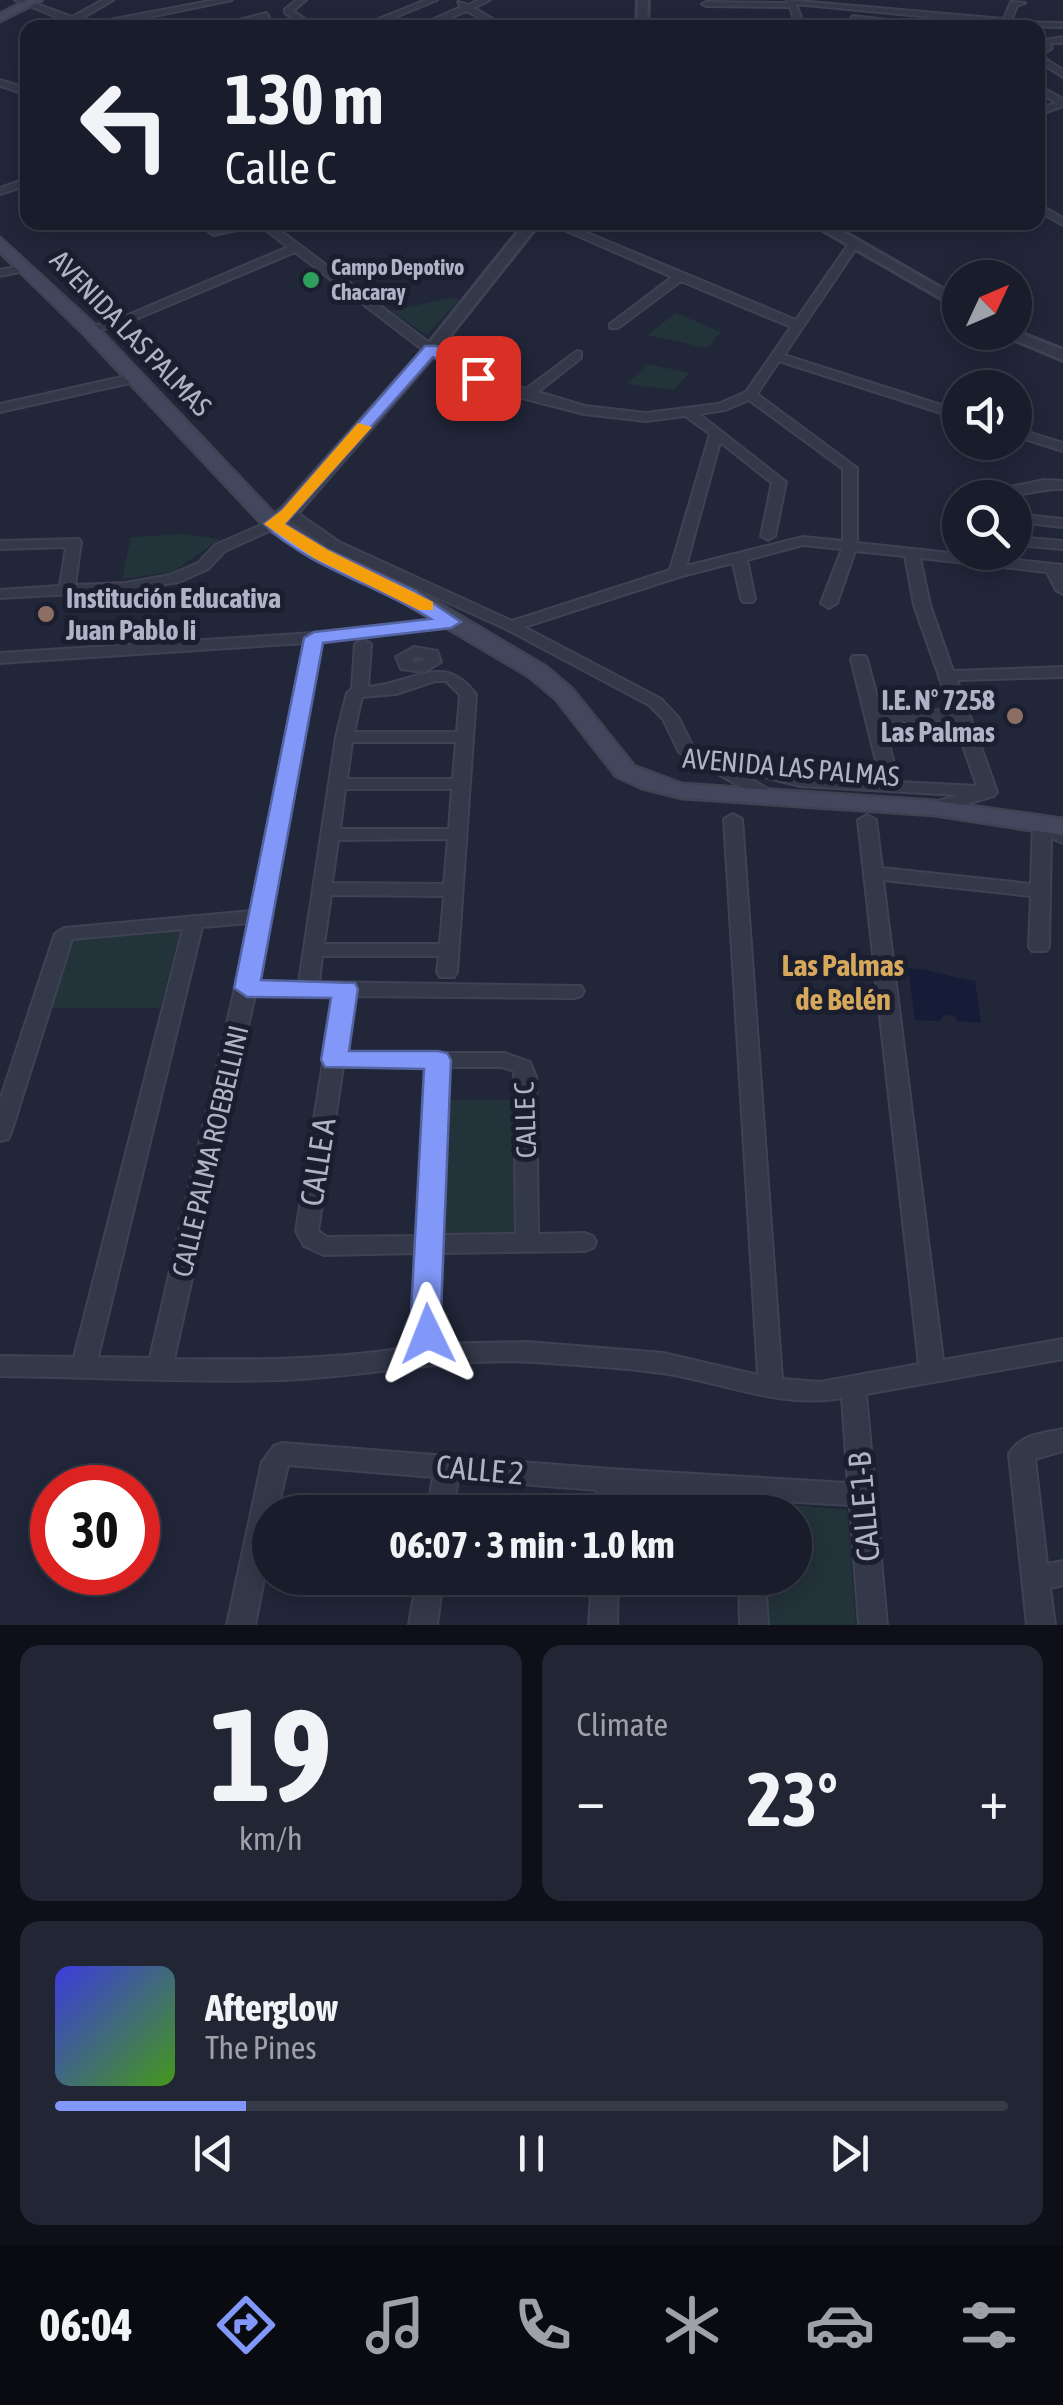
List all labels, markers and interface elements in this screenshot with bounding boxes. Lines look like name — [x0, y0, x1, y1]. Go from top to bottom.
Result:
text: 130 m — [225, 59, 384, 139]
icon: left — [60, 60, 190, 190]
text: Calle C — [225, 142, 336, 194]
street label: AVENIDA LAS PALMAS — [44, 244, 218, 422]
place label: Campo Depotivo Chacaray — [331, 254, 464, 305]
north arrow — [942, 260, 1032, 350]
map controls — [942, 260, 1032, 570]
marker: Campo Depotivo Chacaray — [300, 269, 322, 291]
pin — [436, 336, 521, 421]
icon: arrive — [451, 351, 506, 406]
button: sound — [942, 370, 1032, 460]
button: search — [942, 480, 1032, 570]
place label: Institución Educativa Juan Pablo Ii — [65, 582, 281, 646]
marker: Institución Educativa Juan Pablo Ii — [35, 603, 57, 625]
place label: I.E. N° 7258 Las Palmas — [881, 684, 995, 748]
marker: I.E. N° 7258 Las Palmas — [1004, 705, 1026, 727]
street label: AVENIDA LAS PALMAS — [681, 742, 901, 792]
district label: Las Palmas de Belén — [782, 948, 905, 1016]
street label: CALLE PALMA ROEBELLINI — [166, 1022, 254, 1280]
street label: CALLE C — [508, 1081, 542, 1159]
street label: CALLE A — [292, 1115, 343, 1209]
position arrow — [376, 1282, 480, 1386]
street label: CALLE 2 — [435, 1447, 525, 1492]
street label: CALLE 1-B — [840, 1451, 887, 1563]
speed limit sign: 30 — [30, 1465, 160, 1595]
text: 06:07 · 3 min · 1.0 km — [389, 1523, 675, 1566]
text: 19 — [210, 1680, 332, 1829]
text: Climate — [577, 1706, 668, 1743]
text: 23° — [747, 1756, 838, 1842]
text: − — [577, 1768, 605, 1831]
text: + — [979, 1768, 1008, 1831]
text: km/h — [239, 1820, 302, 1857]
text: Afterglow — [205, 1986, 338, 2029]
text: The Pines — [205, 2029, 317, 2066]
icon: previous — [186, 2126, 241, 2181]
icon: pause — [504, 2126, 559, 2181]
icon: next — [822, 2126, 877, 2181]
icon: directions — [211, 2290, 281, 2360]
icon: music — [360, 2290, 430, 2360]
icon: phone — [508, 2290, 578, 2360]
icon: climate — [657, 2290, 727, 2360]
icon: car — [805, 2290, 875, 2360]
icon: filters — [954, 2290, 1024, 2360]
text: 06:04 — [39, 2299, 133, 2351]

